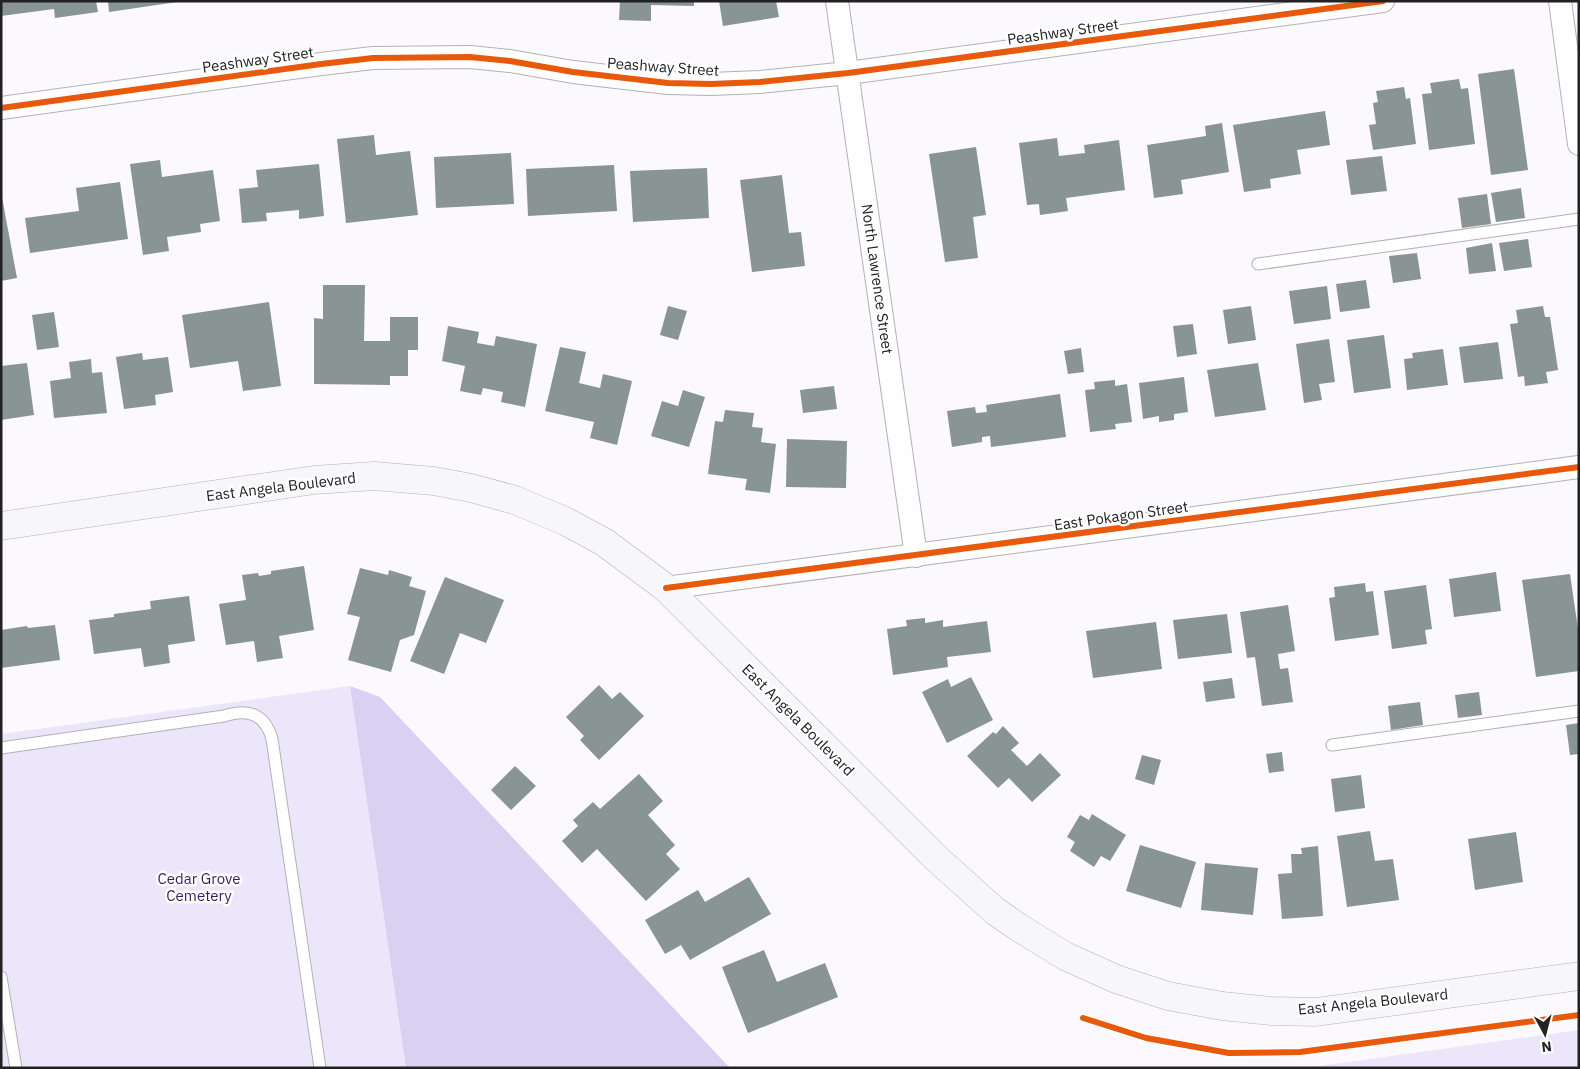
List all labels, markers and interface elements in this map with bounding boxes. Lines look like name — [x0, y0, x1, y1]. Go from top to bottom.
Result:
street label: Peashway Street — [1006, 14, 1120, 49]
street label: Peashway Street — [201, 42, 315, 77]
street label: Peashway Street — [606, 53, 720, 80]
street label: North Lawrence Street — [858, 203, 897, 355]
street label: East Angela Boulevard — [205, 468, 357, 505]
street label: East Pokagon Street — [1053, 497, 1189, 534]
street label: East Angela Boulevard — [738, 660, 858, 780]
park label: Cedar Grove Cemetery — [158, 869, 240, 905]
street label: East Angela Boulevard — [1297, 984, 1449, 1019]
north arrow — [1520, 1009, 1570, 1059]
text: N — [1540, 1037, 1553, 1056]

